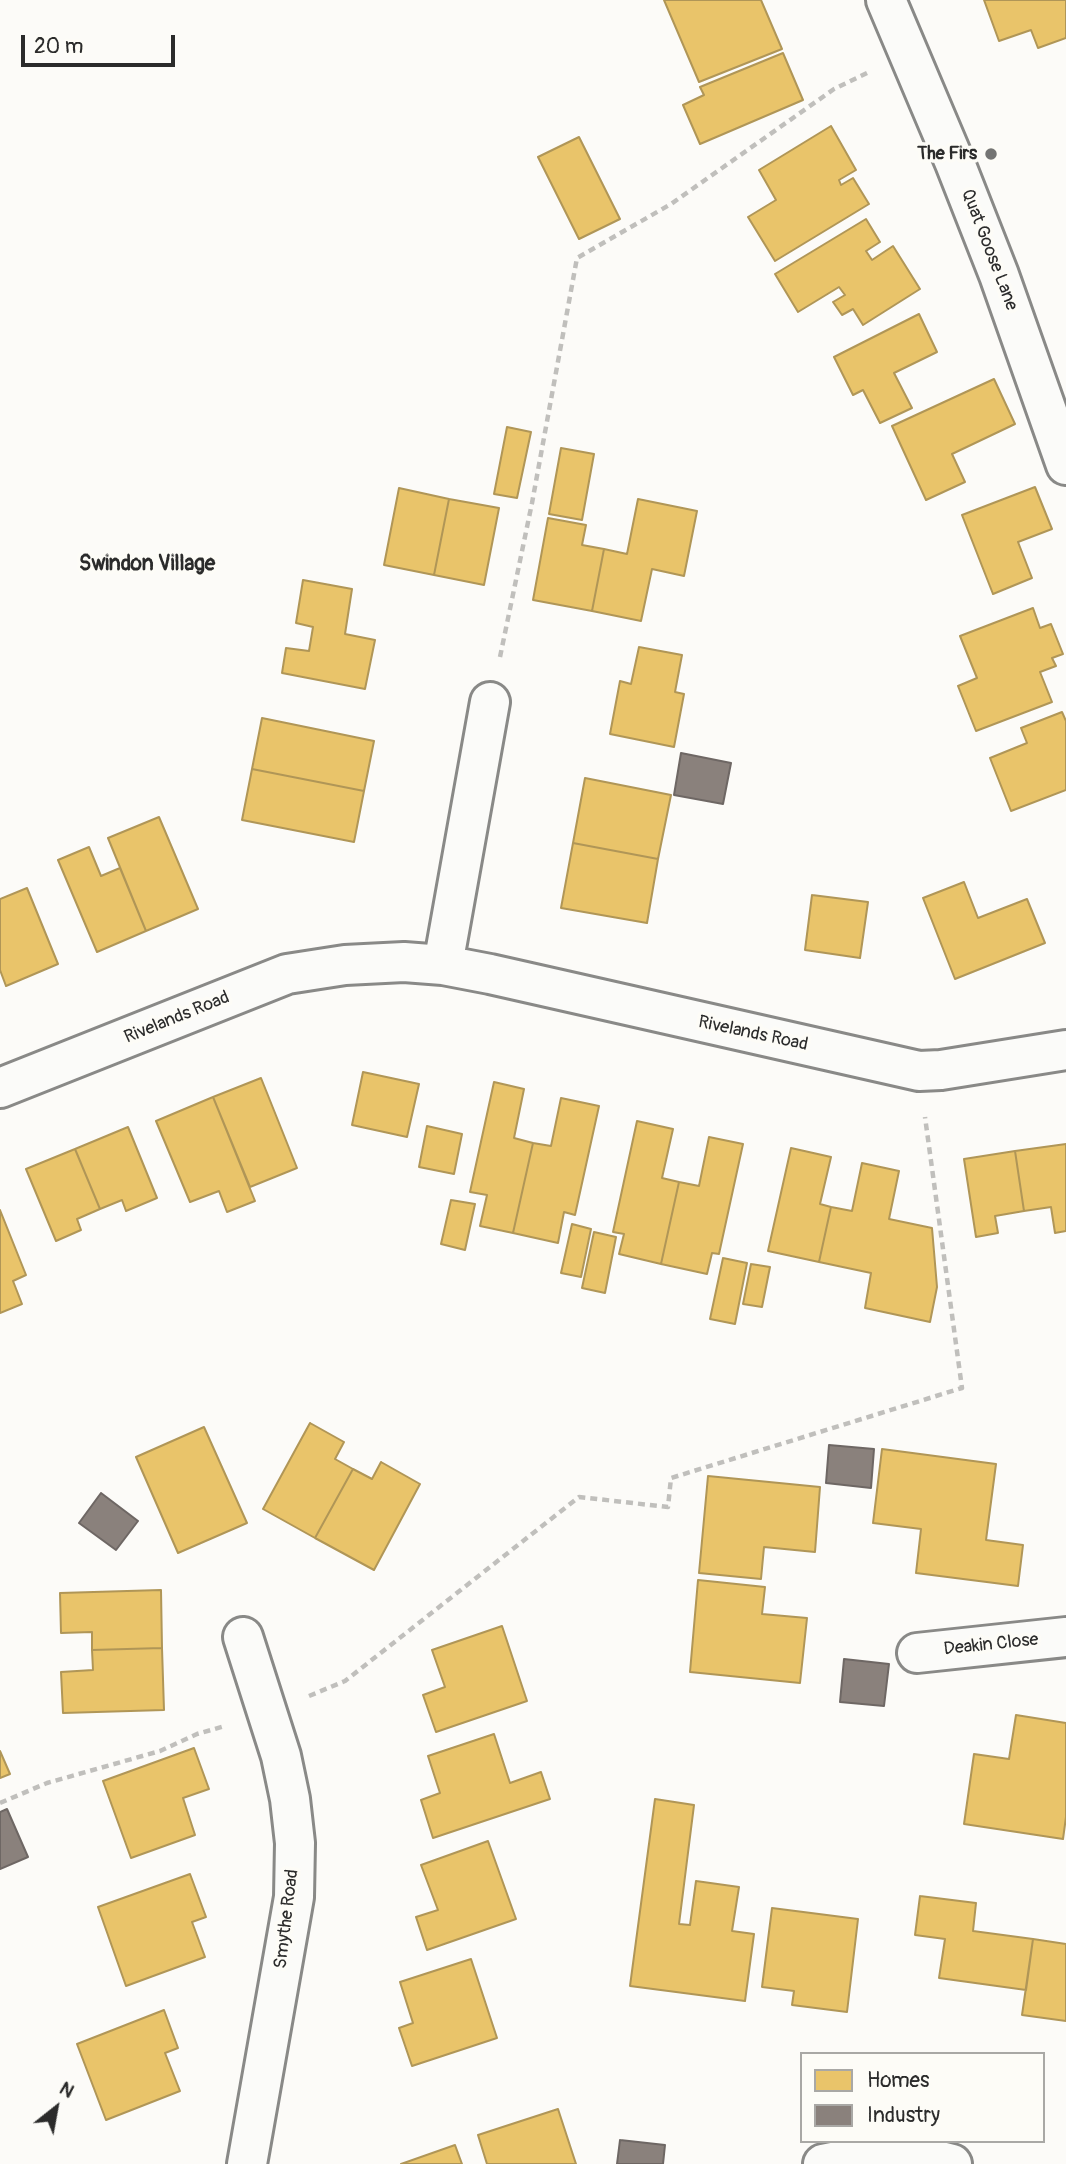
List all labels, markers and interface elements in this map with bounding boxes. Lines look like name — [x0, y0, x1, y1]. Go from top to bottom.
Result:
scale bar — [24, 21, 178, 65]
text: 20 m — [34, 33, 83, 60]
place label: The Firs — [917, 143, 977, 165]
marker: The Firs — [983, 146, 999, 162]
street label: Quat Goose Lane — [956, 186, 1022, 314]
district label: Swindon Village — [79, 552, 215, 578]
street label: Rivelands Road — [121, 987, 233, 1049]
street label: Rivelands Road — [696, 1012, 810, 1056]
street label: Deakin Close — [943, 1629, 1039, 1661]
street label: Smythe Road — [270, 1868, 304, 1970]
legend — [800, 2052, 1045, 2143]
text: Homes — [867, 2067, 929, 2094]
north arrow — [21, 2073, 91, 2143]
text: N — [55, 2076, 79, 2104]
text: Industry — [867, 2102, 940, 2129]

